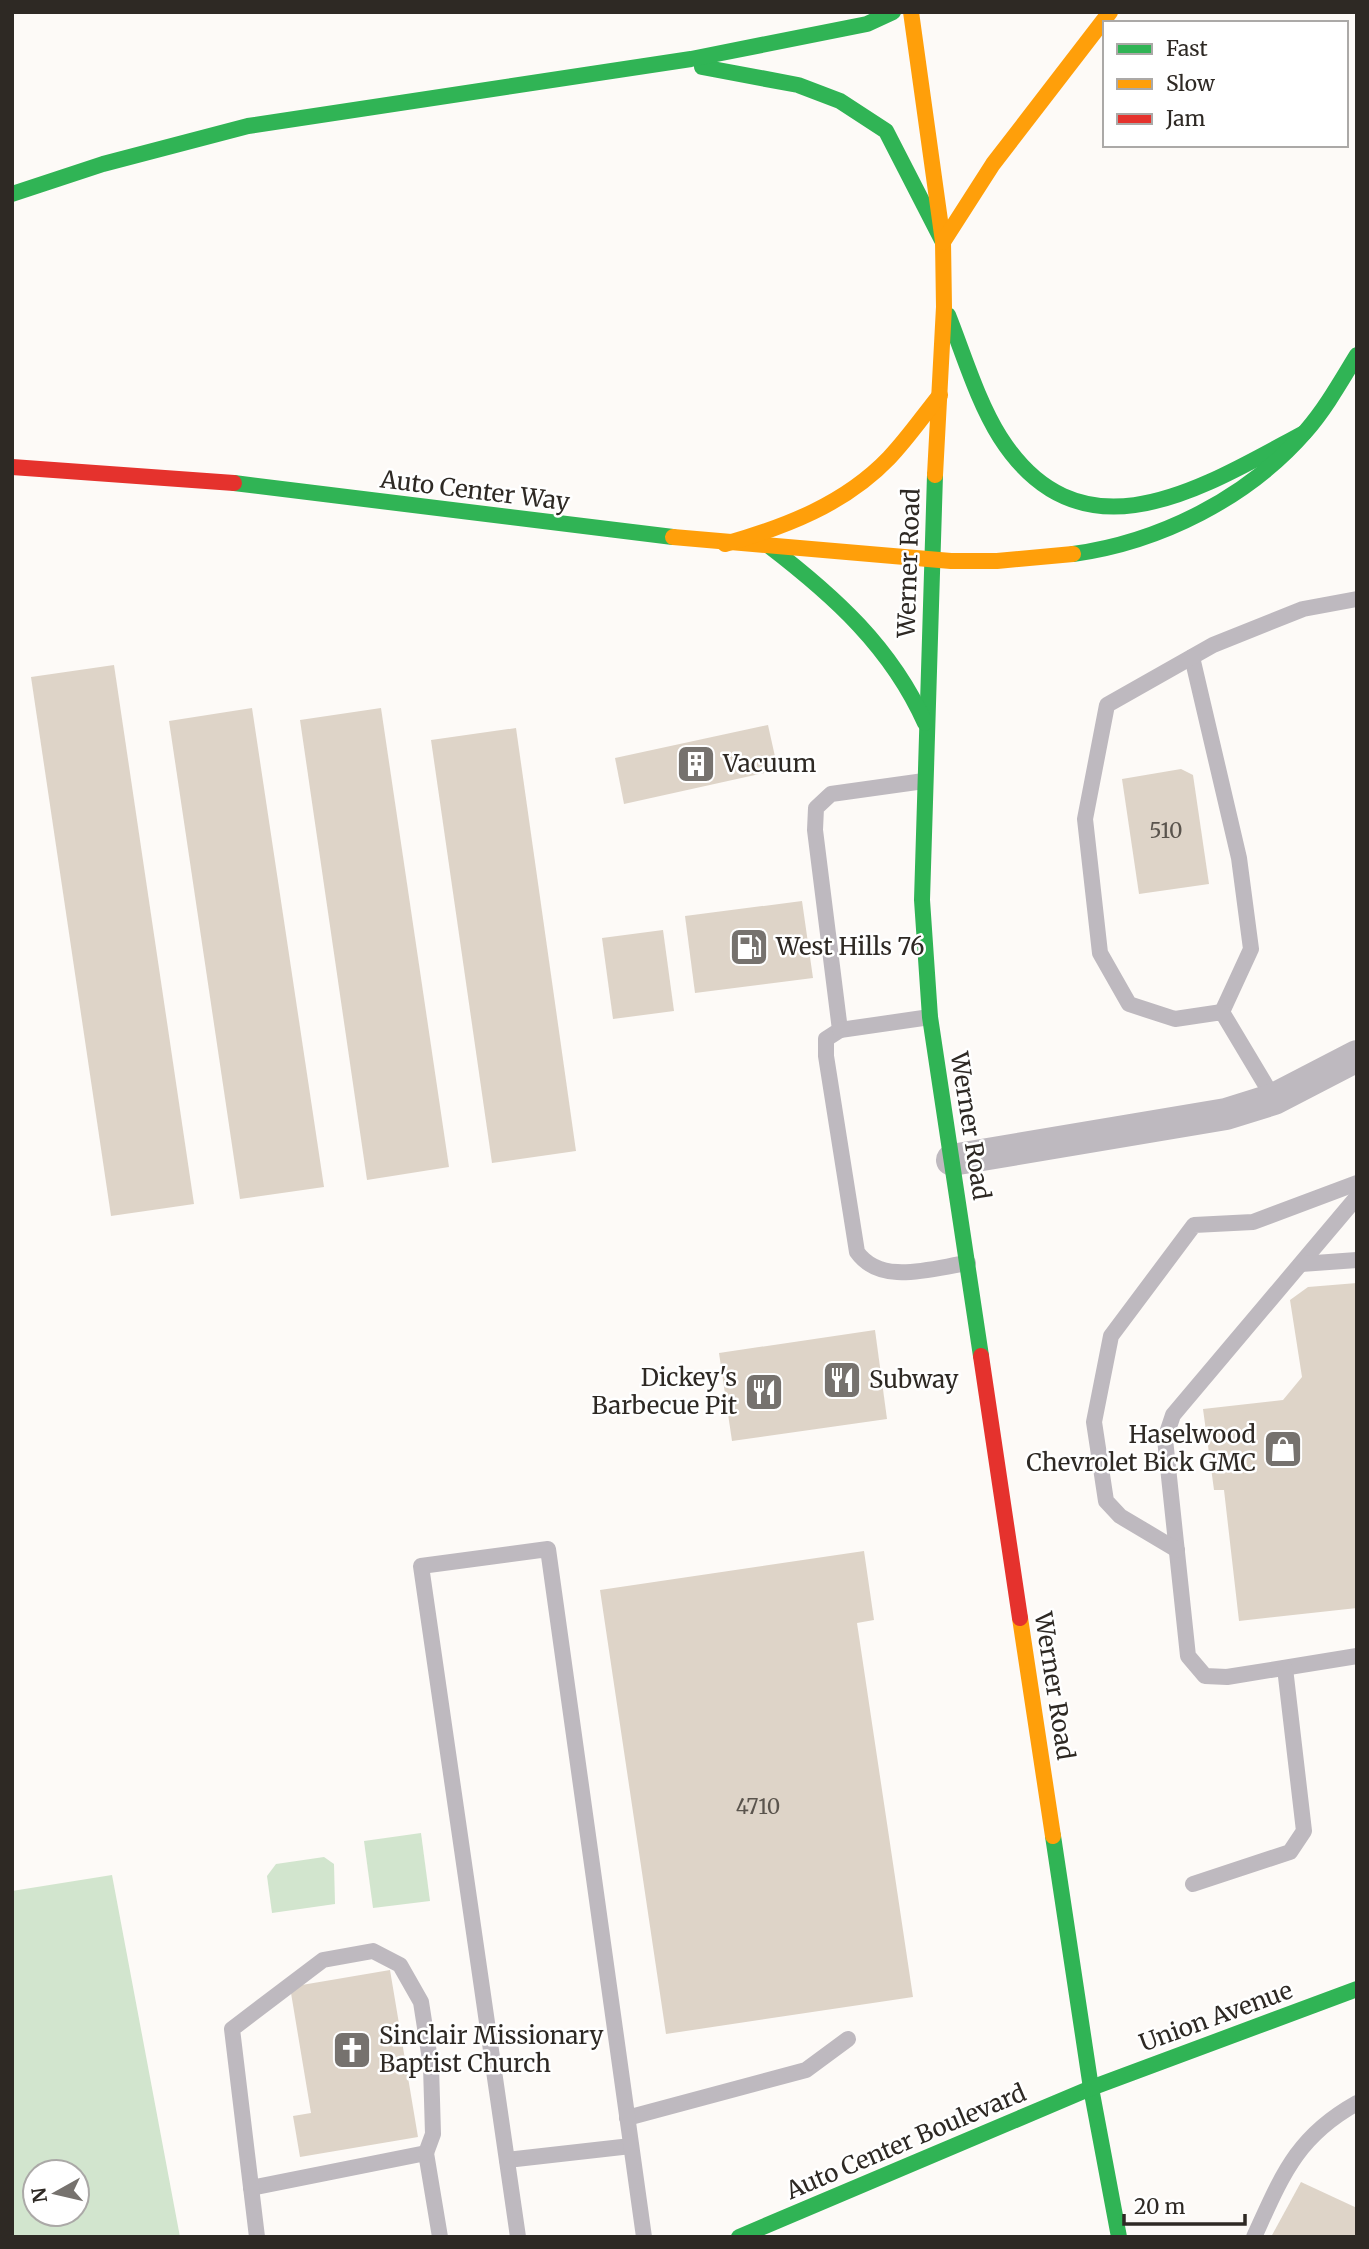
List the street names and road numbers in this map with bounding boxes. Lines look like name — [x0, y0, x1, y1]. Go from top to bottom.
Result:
street label: Auto Center Way — [378, 463, 571, 517]
street label: Werner Road — [890, 488, 927, 639]
street label: Werner Road — [943, 1049, 997, 1202]
street label: Werner Road — [1027, 1609, 1081, 1762]
street label: Union Avenue — [1135, 1974, 1297, 2059]
street label: Auto Center Boulevard — [780, 2077, 1030, 2207]

